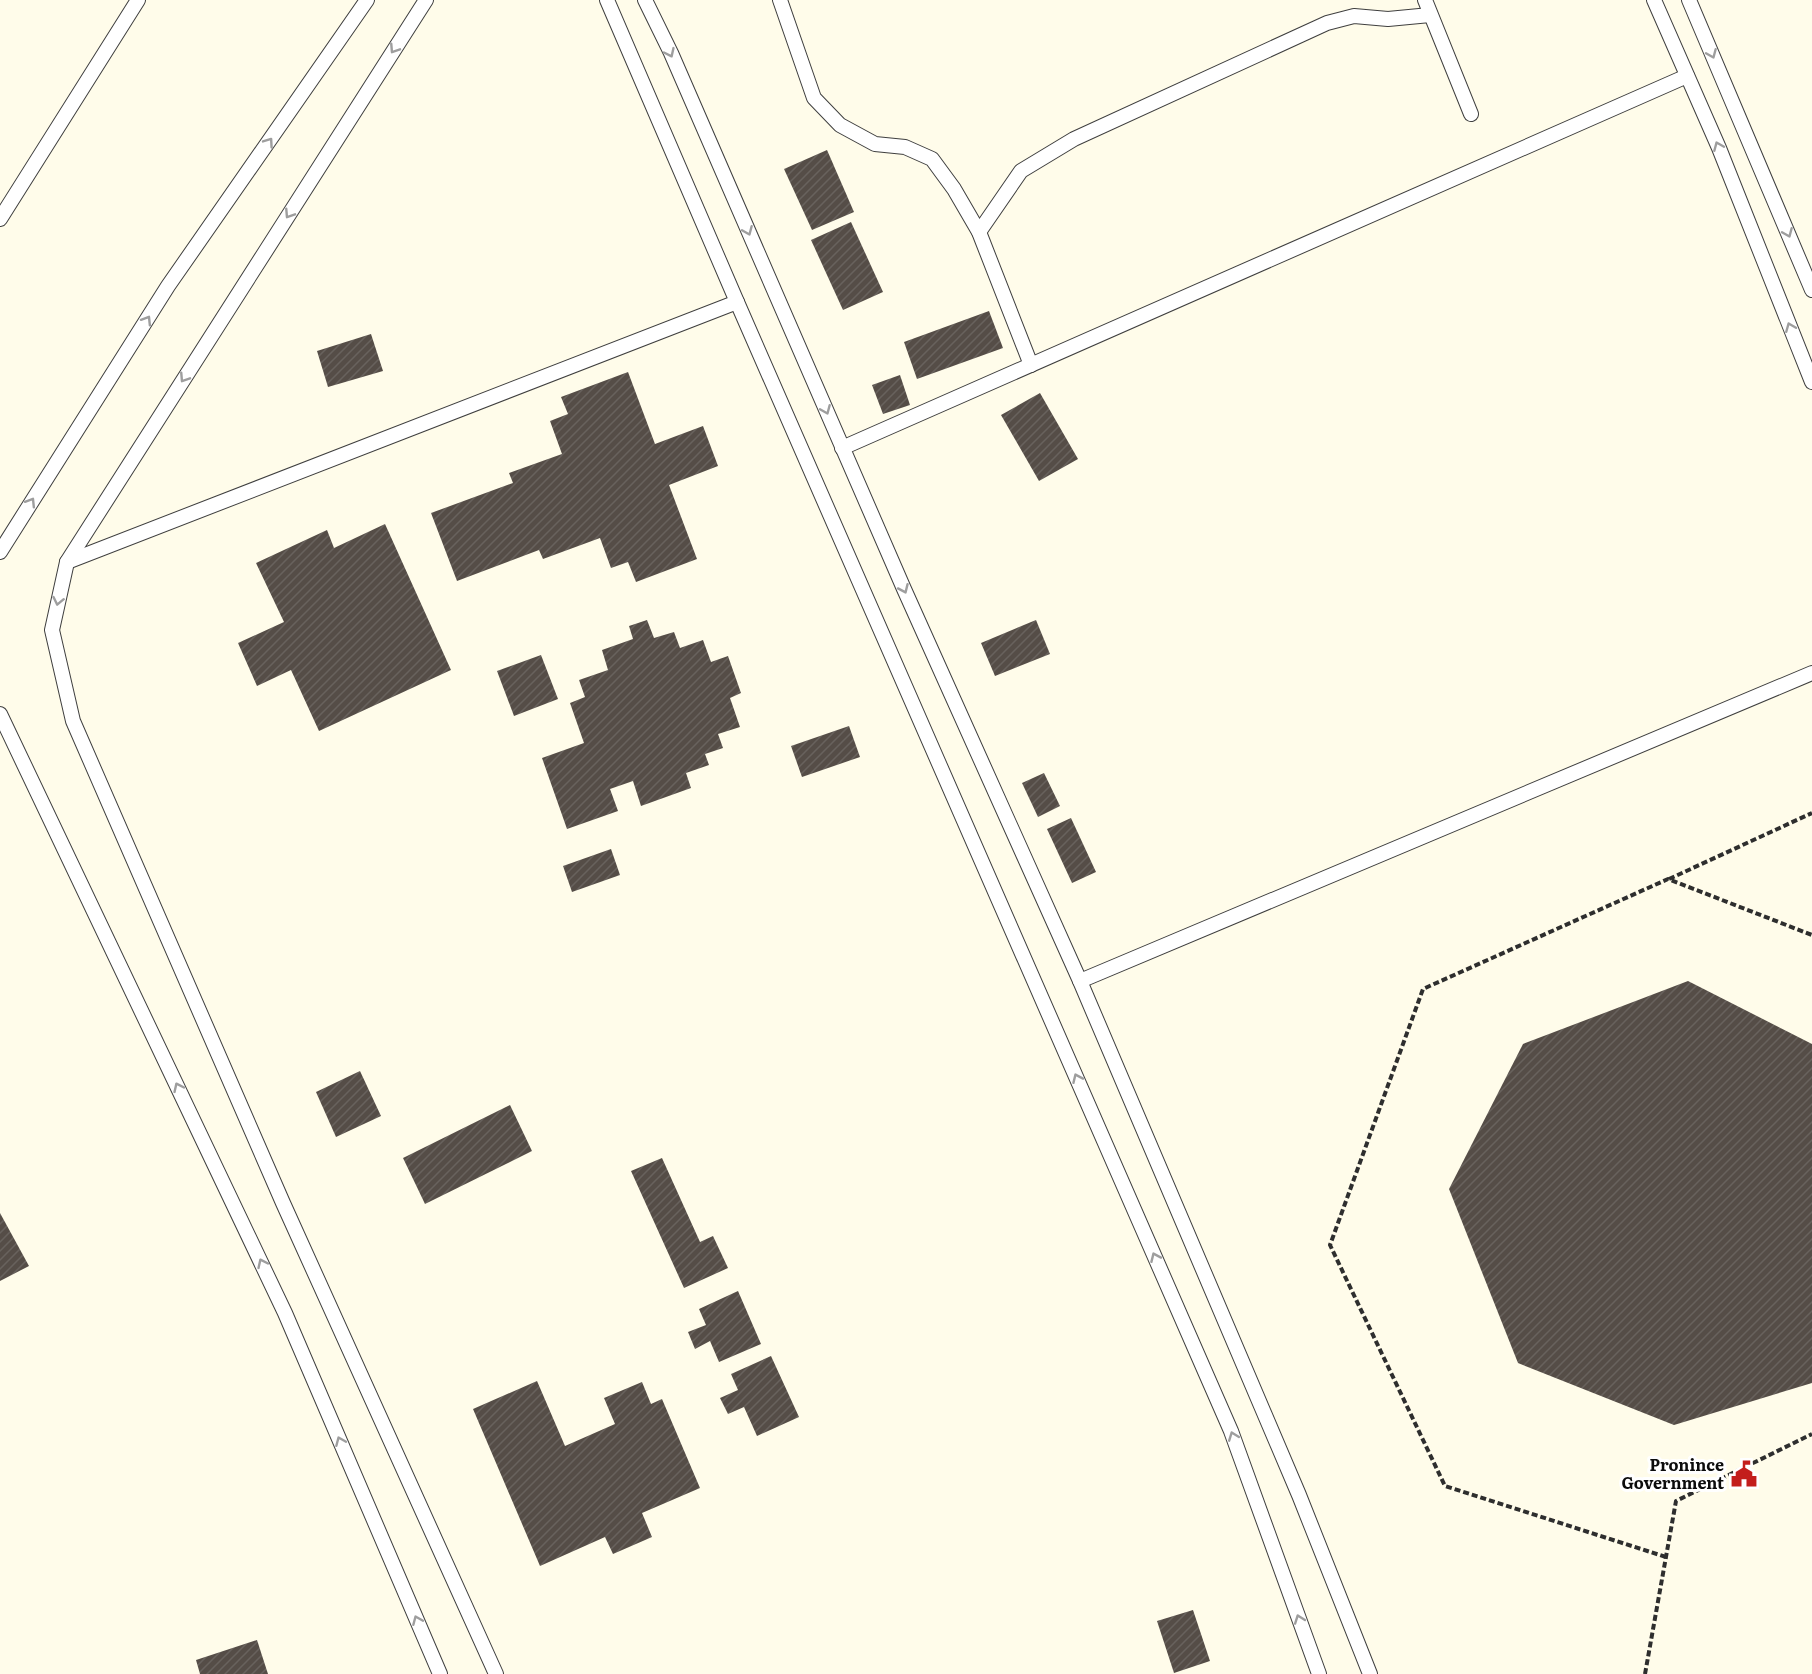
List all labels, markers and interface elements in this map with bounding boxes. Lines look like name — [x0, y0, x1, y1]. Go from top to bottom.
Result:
one-way arrow — [390, 43, 402, 53]
one-way arrow — [663, 46, 675, 57]
one-way arrow — [1704, 47, 1716, 58]
one-way arrow — [261, 137, 272, 148]
one-way arrow — [1713, 142, 1725, 153]
one-way arrow — [286, 207, 297, 218]
one-way arrow — [741, 225, 753, 236]
one-way arrow — [1781, 227, 1793, 238]
one-way arrow — [139, 316, 151, 326]
one-way arrow — [1785, 323, 1798, 333]
one-way arrow — [180, 372, 192, 382]
one-way arrow — [819, 404, 831, 415]
one-way arrow — [24, 498, 35, 509]
one-way arrow — [896, 583, 908, 594]
one-way arrow — [52, 595, 65, 605]
one-way arrow — [1072, 1074, 1084, 1085]
one-way arrow — [174, 1082, 186, 1093]
one-way arrow — [1150, 1252, 1162, 1263]
one-way arrow — [257, 1258, 269, 1269]
one-way arrow — [1228, 1431, 1240, 1442]
one-way arrow — [336, 1436, 348, 1447]
place label: Pronince Government — [1621, 1452, 1724, 1494]
public building icon: Pronince Government — [1729, 1459, 1759, 1489]
one-way arrow — [1294, 1614, 1307, 1625]
one-way arrow — [412, 1616, 424, 1627]

